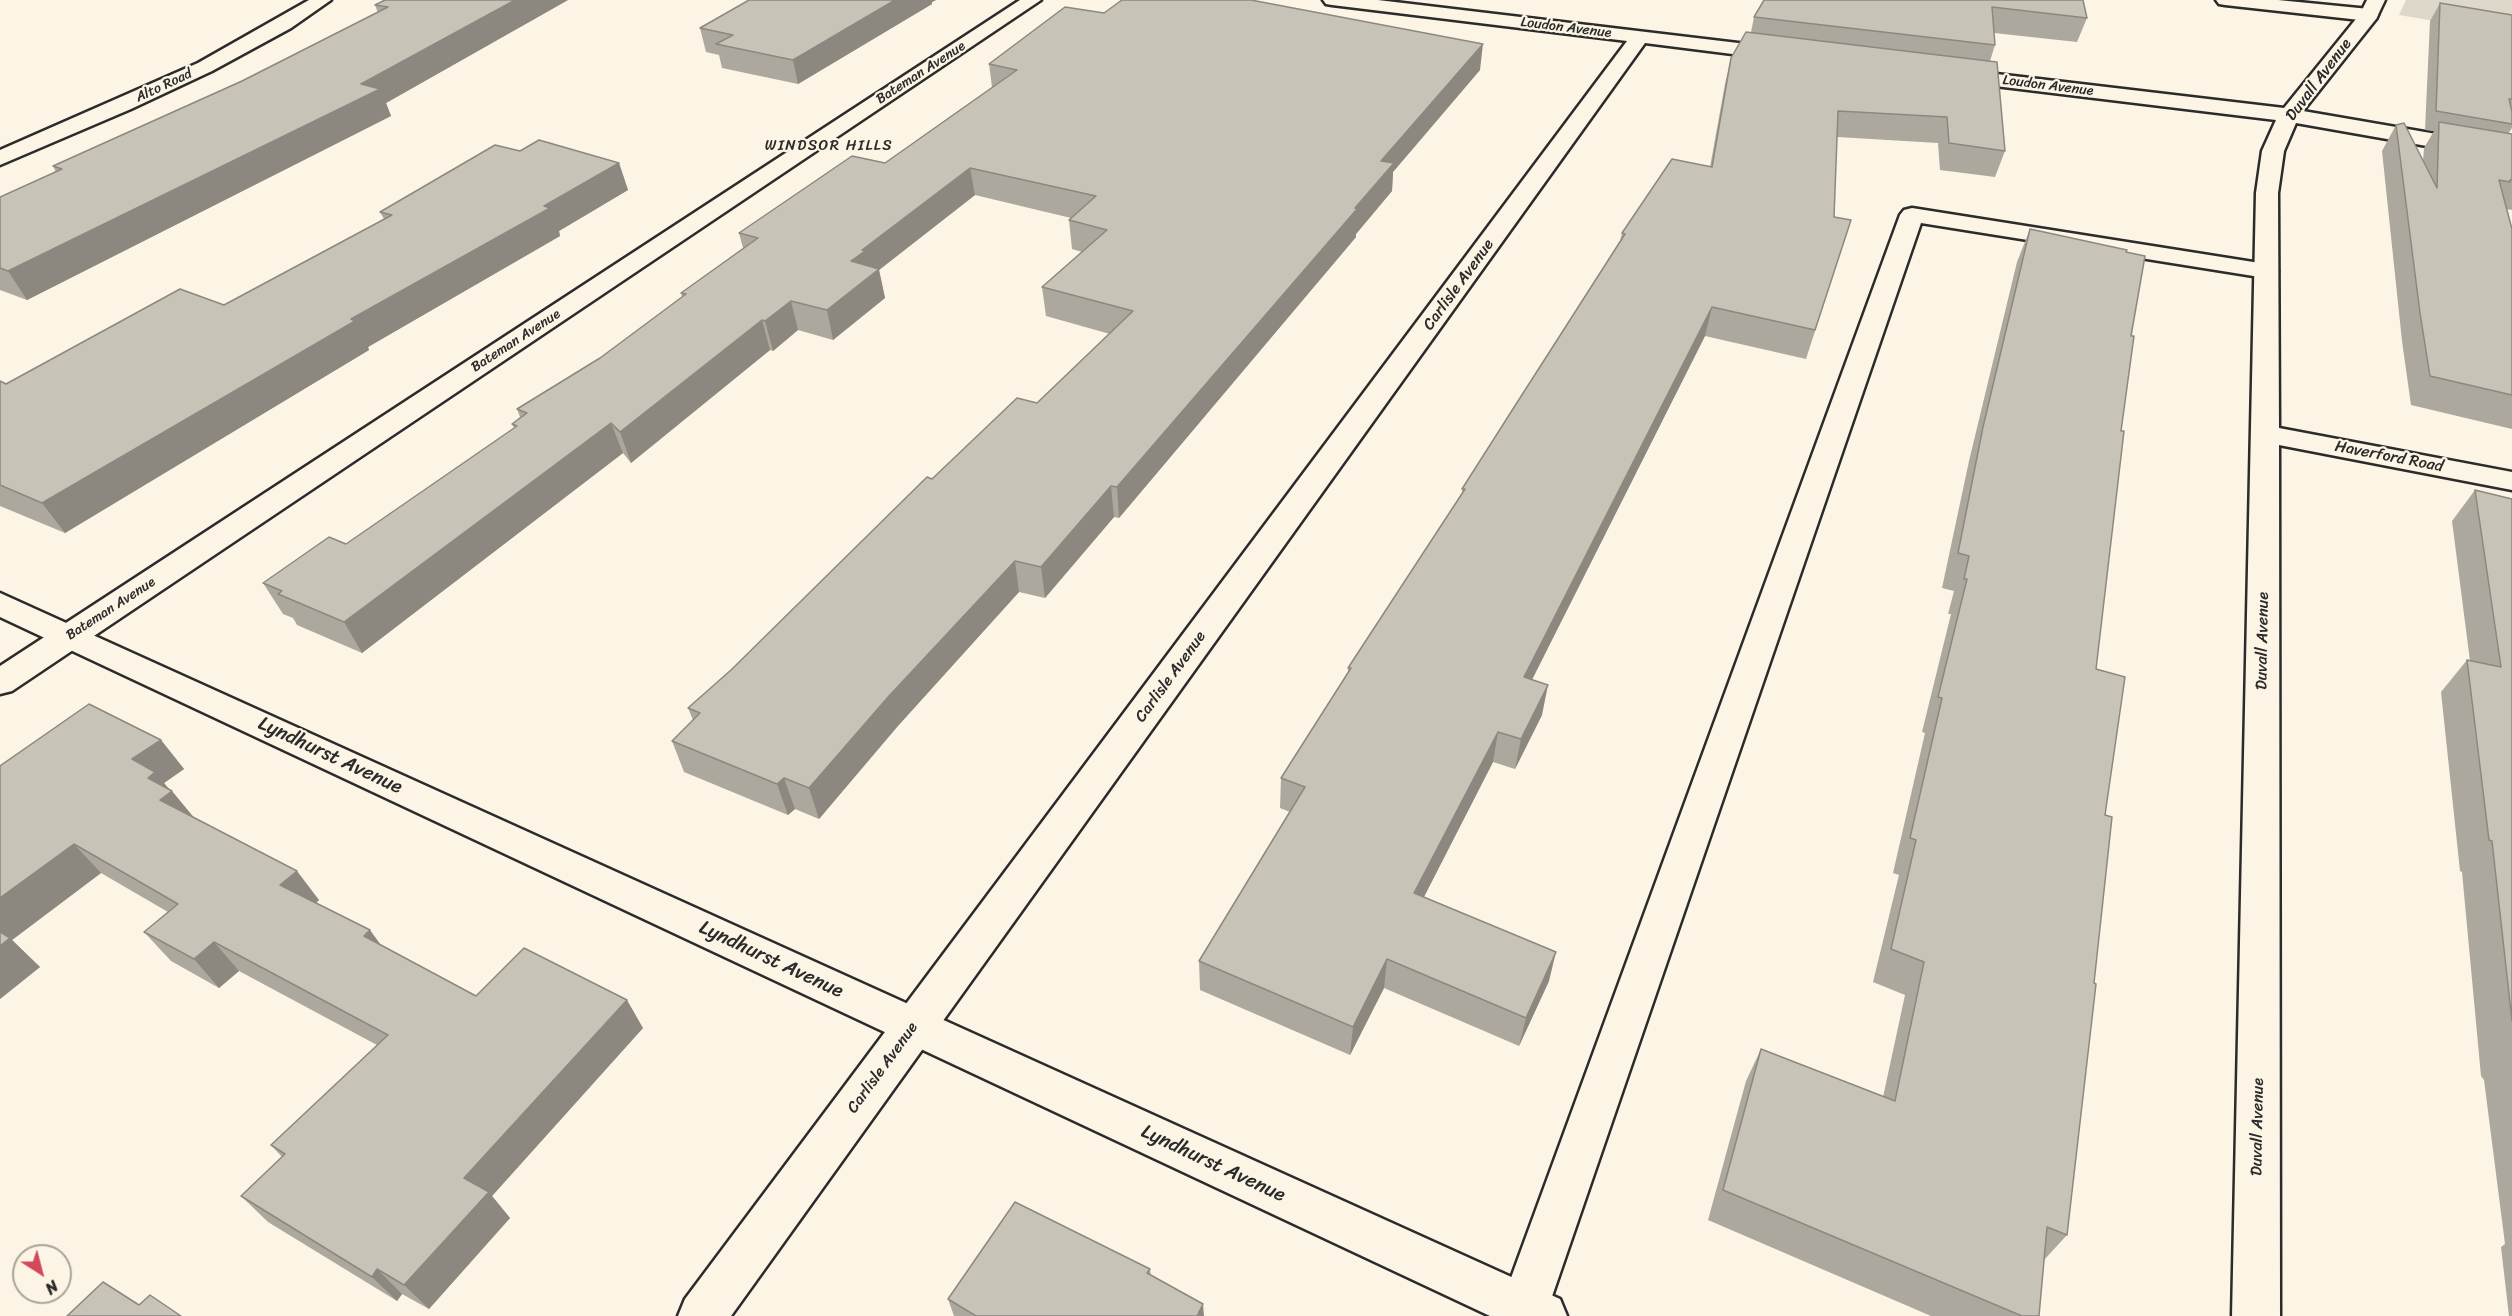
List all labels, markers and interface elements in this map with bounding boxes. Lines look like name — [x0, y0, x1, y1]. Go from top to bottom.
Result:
street label: Loudon Avenue — [1520, 14, 1612, 42]
street label: Duvall Avenue — [2282, 35, 2356, 125]
street label: Bateman Avenue — [873, 38, 969, 108]
street label: Alto Road — [133, 66, 195, 106]
street label: Loudon Avenue — [2002, 72, 2094, 100]
district label: WINDSOR HILLS — [765, 137, 893, 155]
street label: Carlisle Avenue — [1420, 236, 1498, 334]
street label: Bateman Avenue — [468, 306, 564, 376]
street label: Haverford Road — [2333, 437, 2445, 477]
street label: Bateman Avenue — [63, 574, 159, 644]
street label: Duvall Avenue — [2253, 592, 2273, 690]
street label: Carlisle Avenue — [1132, 628, 1210, 726]
street label: Lyndhurst Avenue — [254, 712, 406, 800]
street label: Lyndhurst Avenue — [695, 916, 847, 1004]
street label: Carlisle Avenue — [844, 1019, 922, 1117]
street label: Duvall Avenue — [2248, 1078, 2268, 1176]
street label: Lyndhurst Avenue — [1137, 1120, 1289, 1208]
north arrow — [12, 1244, 72, 1304]
text: N — [39, 1272, 65, 1302]

